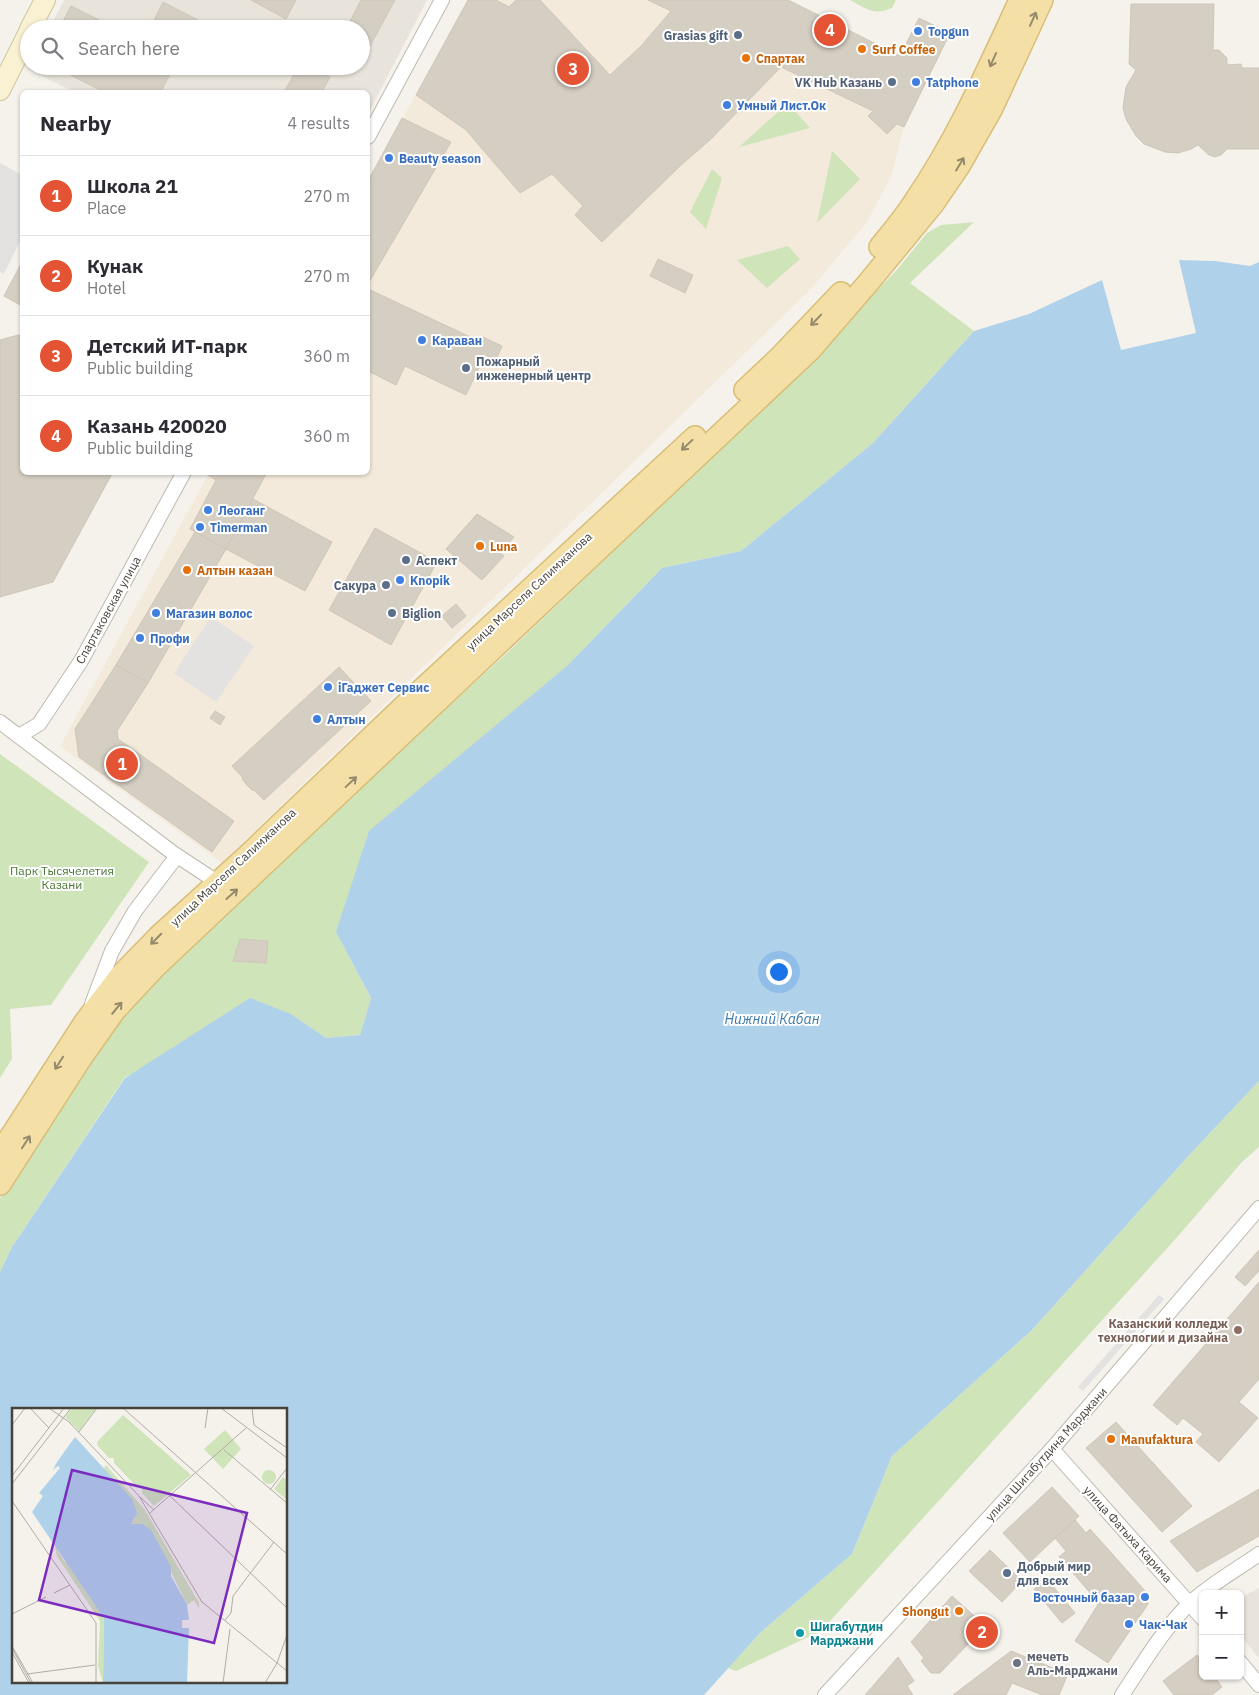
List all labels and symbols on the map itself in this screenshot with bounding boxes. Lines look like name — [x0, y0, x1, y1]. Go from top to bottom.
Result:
pin: 4 — [814, 11, 846, 49]
one-way arrow — [1029, 12, 1039, 27]
place label: Topgun — [928, 24, 969, 39]
marker: Topgun — [912, 25, 924, 37]
place label: Grasias gift — [664, 28, 728, 43]
marker: Grasias gift — [732, 29, 744, 41]
place label: Surf Coffee — [872, 42, 936, 57]
marker: Surf Coffee — [856, 43, 868, 55]
pin: 3 — [557, 50, 589, 88]
place label: Спартак — [756, 51, 805, 66]
marker: Спартак — [740, 52, 752, 64]
one-way arrow — [987, 52, 997, 67]
place label: VK Hub Казань — [795, 75, 882, 90]
place label: Tatphone — [926, 75, 979, 90]
marker: VK Hub Казань — [886, 76, 898, 88]
marker: Tatphone — [910, 76, 922, 88]
place label: Умный Лист.Ок — [737, 98, 826, 113]
marker: Умный Лист.Ок — [721, 99, 733, 111]
place label: Beauty season — [399, 151, 481, 166]
marker: Beauty season — [383, 152, 395, 164]
one-way arrow — [956, 157, 966, 171]
one-way arrow — [810, 313, 822, 326]
place label: Караван — [432, 333, 482, 348]
marker: Караван — [416, 334, 428, 346]
place label: Пожарный инженерный центр — [476, 354, 591, 383]
marker: Пожарный инженерный центр — [460, 362, 472, 374]
one-way arrow — [680, 439, 693, 451]
place label: Леоганг — [218, 503, 266, 518]
marker: Леоганг — [202, 504, 214, 516]
place label: Timerman — [210, 520, 267, 535]
marker: Timerman — [194, 521, 206, 533]
street label: улица Марселя Салимжанова — [463, 528, 595, 653]
place label: Luna — [490, 539, 518, 554]
marker: Luna — [474, 540, 486, 552]
street label: Спартаковская улица — [72, 553, 144, 666]
place label: Аспект — [416, 553, 457, 568]
marker: Аспект — [400, 554, 412, 566]
place label: Алтын казан — [197, 563, 273, 578]
marker: Алтын казан — [181, 564, 193, 576]
place label: Knopik — [410, 573, 450, 588]
marker: Knopik — [394, 574, 406, 586]
place label: Сакура — [334, 578, 376, 593]
marker: Сакура — [380, 579, 392, 591]
place label: Магазин волос — [166, 606, 253, 621]
place label: Biglion — [402, 606, 441, 621]
marker: Магазин волос — [150, 607, 162, 619]
marker: Biglion — [386, 607, 398, 619]
place label: Профи — [150, 631, 190, 646]
marker: Профи — [134, 632, 146, 644]
place label: iГаджет Сервис — [338, 680, 429, 695]
marker: iГаджет Сервис — [322, 681, 334, 693]
place label: Алтын — [327, 712, 366, 727]
marker: Алтын — [311, 713, 323, 725]
pin: 1 — [106, 745, 138, 783]
one-way arrow — [345, 776, 357, 788]
street label: улица Марселя Салимжанова — [167, 804, 299, 929]
park label: Парк Тысячелетия Казани — [10, 863, 114, 892]
one-way arrow — [226, 888, 239, 899]
one-way arrow — [150, 933, 162, 945]
your location — [766, 959, 792, 985]
one-way arrow — [112, 1002, 123, 1015]
water label: Нижний Кабан — [724, 1010, 820, 1028]
one-way arrow — [53, 1055, 63, 1069]
one-way arrow — [22, 1136, 32, 1150]
place label: Казанский колледж технологии и дизайна — [1098, 1316, 1228, 1345]
marker: Казанский колледж технологии и дизайна — [1232, 1324, 1244, 1336]
street label: улица Шигабутдина Марджани — [982, 1384, 1110, 1524]
inset map — [12, 1408, 288, 1682]
place label: Manufaktura — [1121, 1432, 1193, 1447]
marker: Manufaktura — [1105, 1433, 1117, 1445]
street label: улица Фатыха Карима — [1081, 1483, 1176, 1586]
place label: Добрый мир для всех — [1017, 1559, 1091, 1588]
marker: Добрый мир для всех — [1001, 1567, 1013, 1579]
place label: Восточный базар — [1033, 1590, 1135, 1605]
marker: Восточный базар — [1139, 1591, 1151, 1603]
place label: Shongut — [902, 1604, 949, 1619]
marker: Shongut — [953, 1605, 965, 1617]
pin: 2 — [966, 1613, 998, 1651]
place label: Чак-Чак — [1139, 1617, 1188, 1632]
marker: Чак-Чак — [1123, 1618, 1135, 1630]
place label: Шигабутдин Марджани — [810, 1619, 883, 1648]
marker: Шигабутдин Марджани — [794, 1627, 806, 1639]
place label: мечеть Аль-Марджани — [1027, 1649, 1118, 1678]
marker: мечеть Аль-Марджани — [1011, 1657, 1023, 1669]

